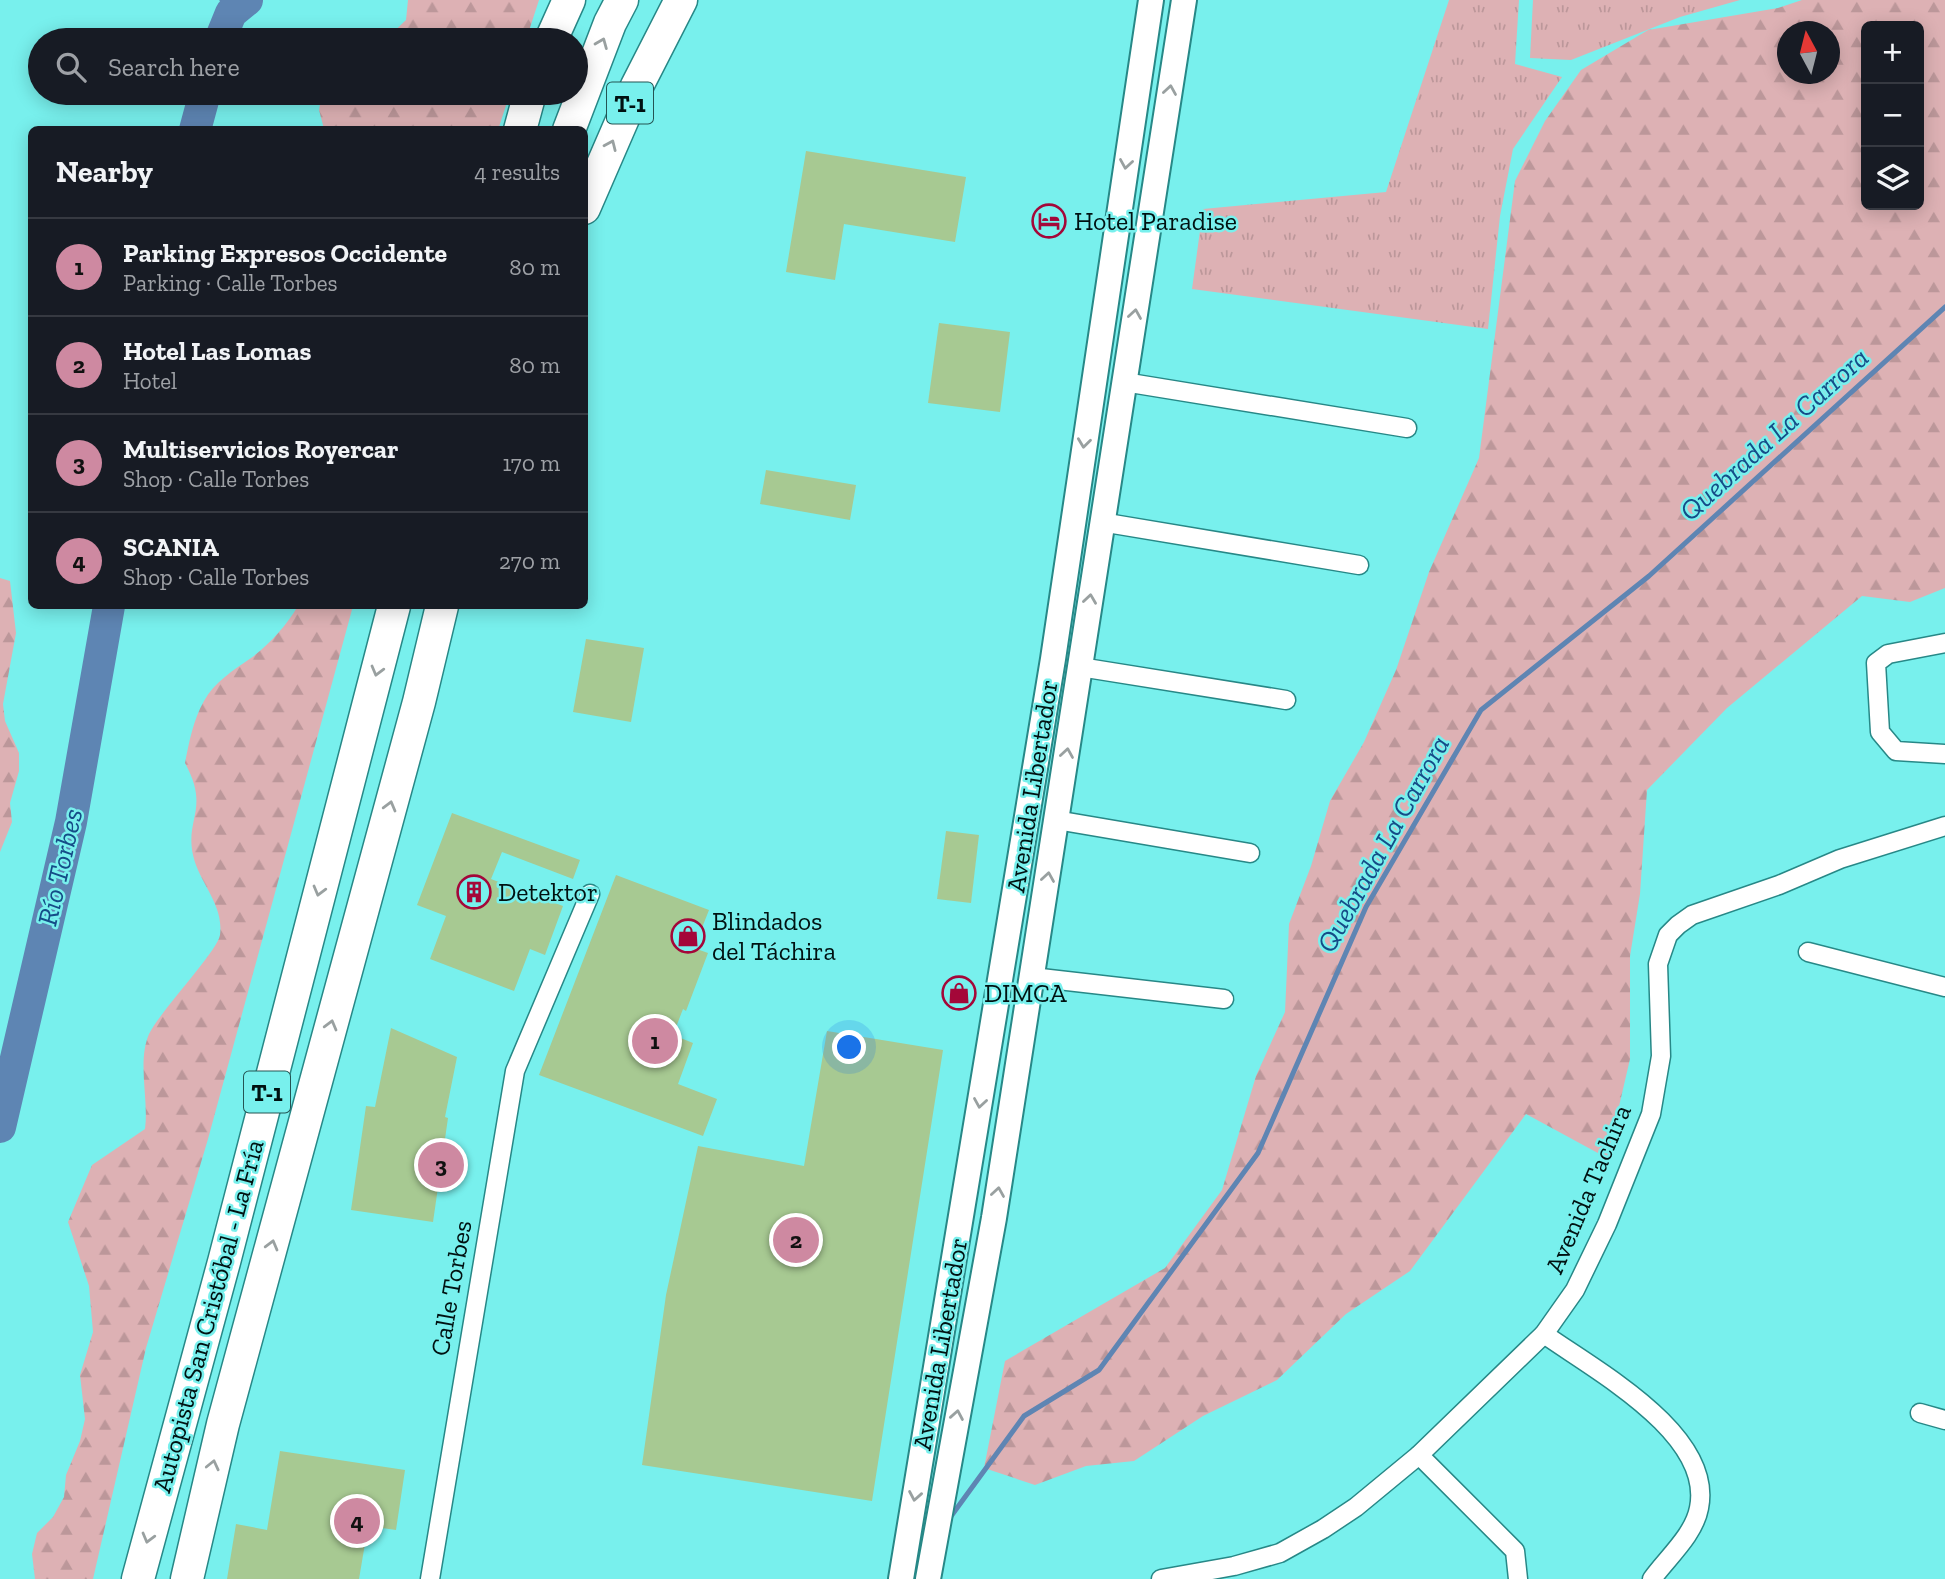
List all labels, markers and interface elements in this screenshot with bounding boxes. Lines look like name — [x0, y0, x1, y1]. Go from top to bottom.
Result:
north arrow — [1777, 21, 1840, 84]
map controls — [1861, 21, 1924, 210]
button: + — [1861, 21, 1924, 84]
search box — [28, 28, 588, 105]
one-way arrow — [593, 37, 607, 49]
icon: search — [52, 48, 90, 86]
text: Search here — [108, 51, 240, 83]
road number: T-1 — [607, 82, 653, 124]
one-way arrow — [1162, 84, 1177, 96]
button: − — [1861, 84, 1924, 147]
one-way arrow — [603, 140, 617, 152]
button: layers — [1861, 147, 1924, 210]
text: Nearby — [56, 154, 153, 190]
text: 4 results — [474, 158, 560, 186]
one-way arrow — [1118, 158, 1133, 170]
hotel icon: Hotel Paradise — [1030, 202, 1068, 240]
place label: Hotel Paradise — [1074, 205, 1237, 237]
text: Parking Expresos Occidente — [123, 237, 447, 269]
text: 1 — [74, 253, 84, 281]
text: 80 m — [509, 253, 560, 281]
text: Parking · Calle Torbes — [123, 269, 338, 297]
one-way arrow — [1127, 309, 1142, 320]
text: Hotel Las Lomas — [123, 335, 312, 367]
water label: Quebrada La Carrora — [1673, 341, 1875, 527]
text: 2 — [73, 351, 85, 379]
text: 80 m — [509, 351, 560, 379]
text: Hotel — [123, 367, 177, 395]
text: Multiservicios Royercar — [123, 433, 399, 465]
one-way arrow — [1077, 438, 1092, 449]
text: 3 — [73, 449, 85, 477]
text: 170 m — [502, 449, 560, 477]
text: Shop · Calle Torbes — [123, 465, 309, 493]
text: SCANIA — [123, 531, 219, 563]
text: 4 — [72, 547, 86, 575]
text: 270 m — [499, 547, 560, 575]
text: Shop · Calle Torbes — [123, 563, 309, 591]
one-way arrow — [1082, 593, 1097, 605]
one-way arrow — [370, 665, 385, 677]
street label: Avenida Libertador — [999, 677, 1065, 895]
water label: Quebrada La Carrora — [1310, 730, 1456, 958]
one-way arrow — [1059, 747, 1074, 759]
one-way arrow — [382, 800, 396, 812]
water label: Río Torbes — [31, 805, 89, 929]
one-way arrow — [1040, 871, 1055, 883]
building icon: Detektor — [455, 873, 493, 911]
place label: Detektor — [498, 876, 598, 908]
one-way arrow — [313, 885, 327, 897]
place label: Blindados del Táchira — [712, 905, 837, 967]
shop icon: Blindados del Táchira — [669, 917, 707, 955]
shop icon: DIMCA — [940, 974, 978, 1012]
place label: DIMCA — [984, 977, 1068, 1009]
pin: 1 — [632, 1015, 678, 1067]
one-way arrow — [323, 1019, 337, 1031]
your location — [832, 1030, 866, 1064]
road number: T-1 — [244, 1072, 290, 1112]
one-way arrow — [973, 1097, 988, 1108]
street label: Avenida Tachira — [1538, 1099, 1638, 1278]
street label: Autopista San Cristóbal - La Fría — [145, 1136, 271, 1496]
pin: 3 — [418, 1139, 464, 1191]
one-way arrow — [990, 1186, 1005, 1197]
pin: 2 — [773, 1214, 819, 1266]
street label: Calle Torbes — [423, 1218, 479, 1358]
street label: Avenida Libertador — [906, 1235, 974, 1453]
one-way arrow — [263, 1239, 278, 1251]
one-way arrow — [949, 1409, 964, 1421]
one-way arrow — [205, 1459, 220, 1471]
one-way arrow — [908, 1490, 923, 1502]
pin: 4 — [334, 1495, 380, 1547]
one-way arrow — [142, 1532, 156, 1544]

